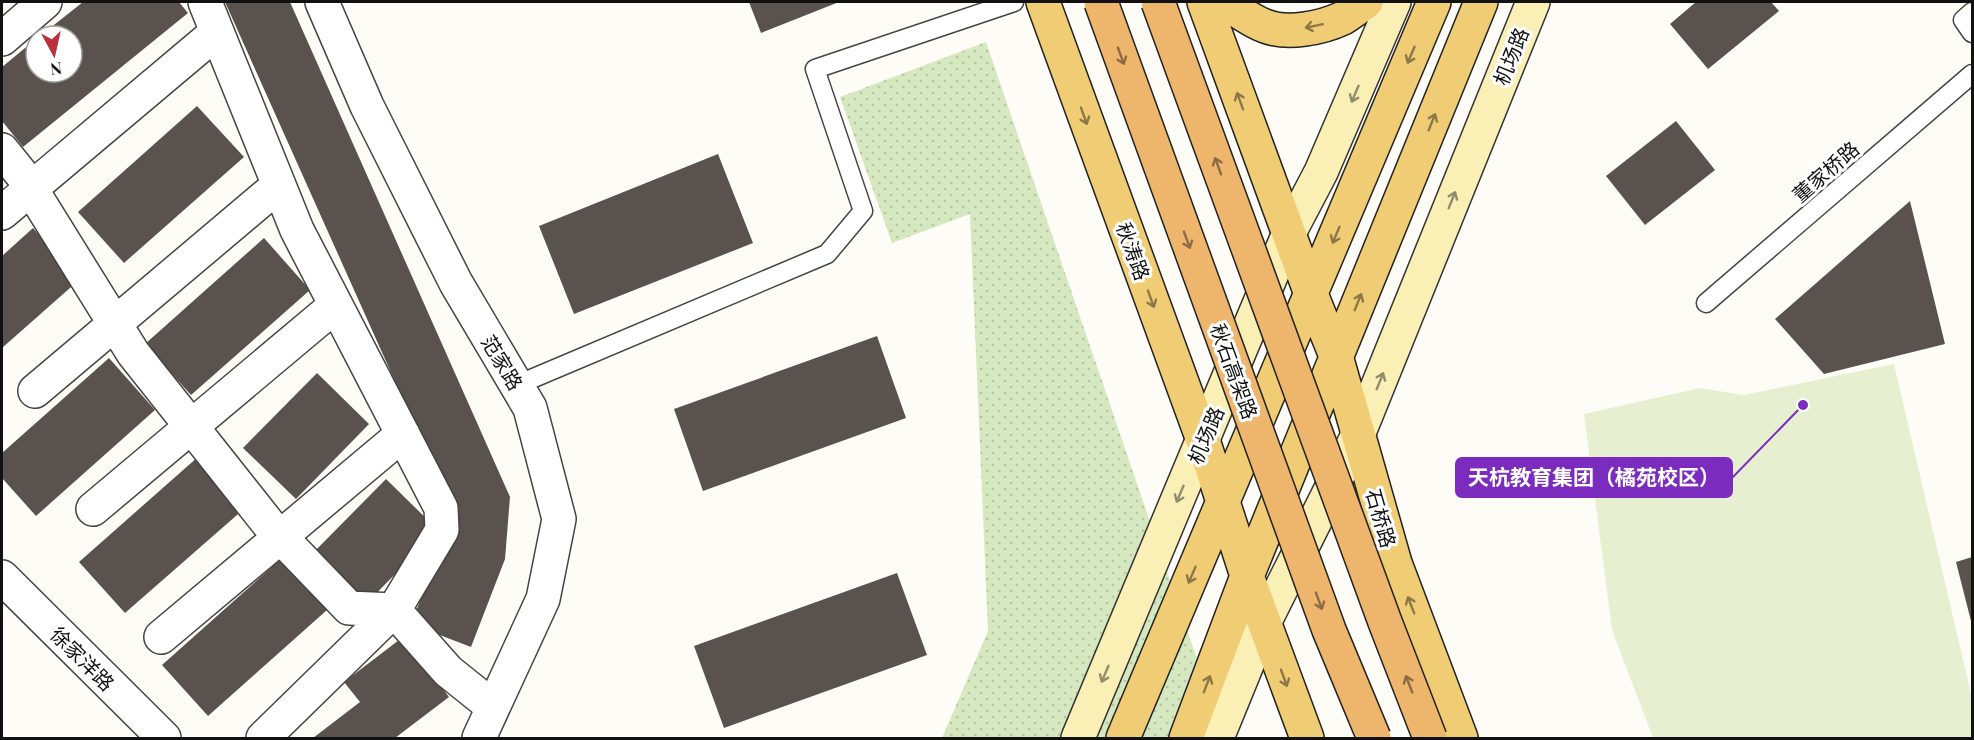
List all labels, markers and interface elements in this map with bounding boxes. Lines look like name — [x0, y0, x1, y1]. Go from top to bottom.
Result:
one-way arrow — [1305, 21, 1325, 32]
street label: 机场路 — [1486, 23, 1534, 89]
north arrow — [24, 24, 84, 84]
one-way arrow — [1405, 46, 1416, 64]
one-way arrow — [1116, 47, 1127, 65]
text: N — [49, 58, 63, 81]
one-way arrow — [1348, 85, 1359, 103]
one-way arrow — [1234, 93, 1245, 111]
one-way arrow — [1080, 106, 1091, 125]
one-way arrow — [1427, 113, 1438, 131]
street label: 董家桥路 — [1786, 135, 1864, 207]
one-way arrow — [1212, 157, 1223, 176]
one-way arrow — [1447, 191, 1458, 209]
street label: 秋涛路 — [1111, 218, 1157, 284]
one-way arrow — [1330, 226, 1341, 244]
one-way arrow — [1183, 230, 1194, 249]
one-way arrow — [1147, 289, 1158, 308]
one-way arrow — [1353, 293, 1364, 312]
street label: 秋石高架路 — [1205, 319, 1265, 423]
street label: 范家路 — [476, 329, 530, 395]
one-way arrow — [1375, 372, 1386, 391]
street label: 机场路 — [1181, 402, 1229, 468]
callout: 天杭教育集团（橘苑校区） — [1456, 458, 1732, 497]
text: 天杭教育集团（橘苑校区） — [1468, 462, 1720, 490]
one-way arrow — [1174, 485, 1185, 503]
street label: 石桥路 — [1361, 485, 1403, 551]
one-way arrow — [1186, 565, 1197, 583]
one-way arrow — [1314, 591, 1325, 610]
one-way arrow — [1404, 596, 1415, 615]
street label: 徐家洋路 — [45, 620, 121, 696]
one-way arrow — [1099, 665, 1110, 683]
one-way arrow — [1280, 668, 1291, 686]
one-way arrow — [1202, 675, 1213, 694]
one-way arrow — [1403, 675, 1414, 694]

